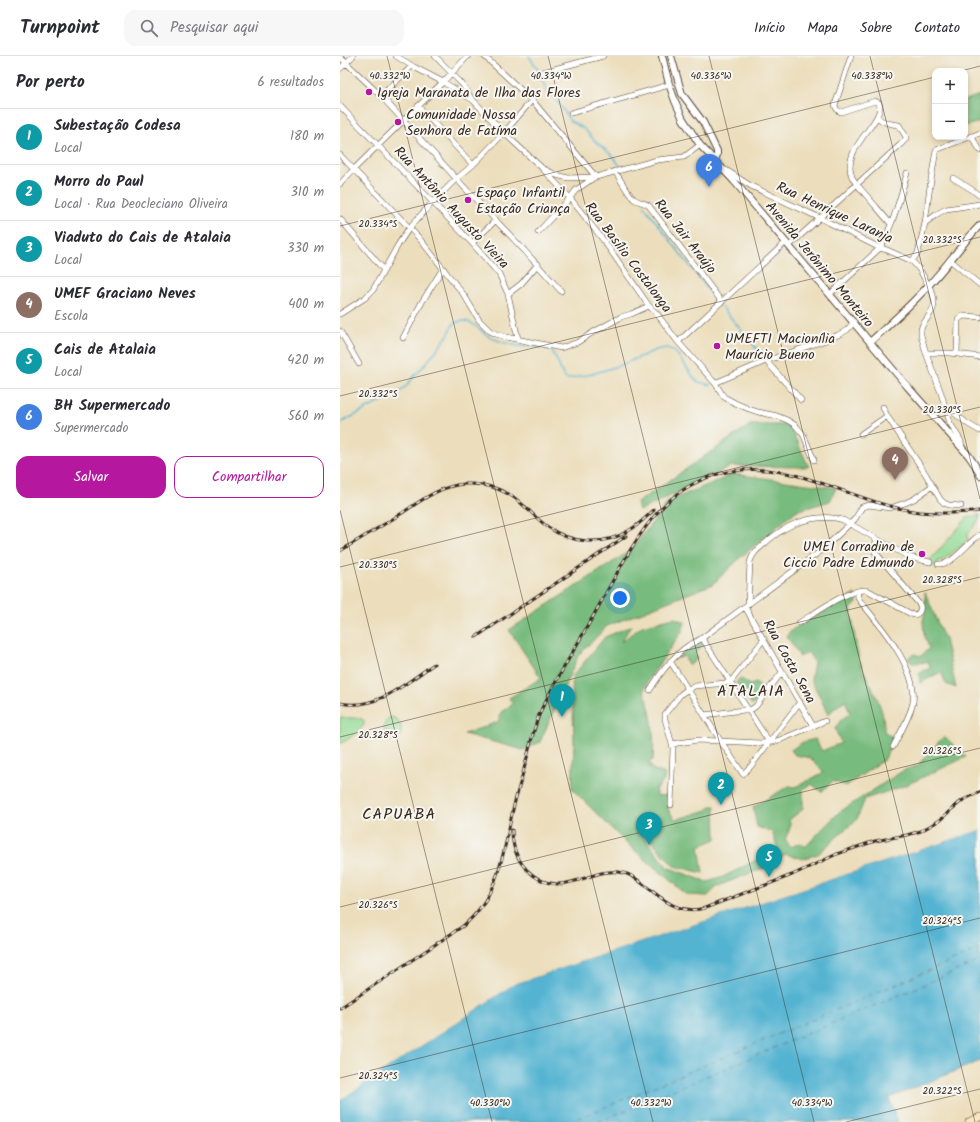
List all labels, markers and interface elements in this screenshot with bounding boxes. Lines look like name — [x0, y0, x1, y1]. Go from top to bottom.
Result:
search box — [124, 10, 404, 46]
text: Turnpoint — [20, 13, 100, 43]
text: Pesquisar aqui — [170, 16, 258, 40]
icon: search — [138, 17, 160, 39]
text: Início — [754, 17, 785, 39]
text: Mapa — [807, 17, 838, 39]
text: Sobre — [860, 17, 892, 39]
text: Contato — [914, 17, 960, 39]
text: 40.332°W — [369, 68, 411, 84]
text: 40.334°W — [530, 68, 572, 84]
text: 40.336°W — [690, 68, 732, 84]
text: 40.338°W — [851, 68, 893, 84]
map controls — [932, 68, 968, 140]
button: + — [932, 68, 968, 104]
text: Por perto — [16, 69, 85, 96]
text: 6 resultados — [257, 72, 324, 93]
place label: Igreja Maranata de Ilha das Flores — [377, 82, 581, 104]
marker: Igreja Maranata de Ilha das Flores — [364, 87, 374, 97]
place label: Comunidade Nossa Senhora de Fatíma — [406, 104, 517, 142]
button: − — [932, 104, 968, 140]
text: Subestação Codesa — [54, 114, 181, 138]
marker: Comunidade Nossa Senhora de Fatíma — [393, 117, 403, 127]
text: 1 — [27, 126, 31, 147]
text: 180 m — [290, 126, 324, 147]
text: Local — [54, 138, 82, 159]
street label: Rua Antônio Augusto Vieira — [388, 141, 514, 274]
pin: 6 — [696, 154, 722, 187]
text: Morro do Paul — [54, 170, 144, 194]
street label: Rua Henrique Laranja — [773, 176, 897, 250]
text: 2 — [25, 182, 33, 203]
text: 310 m — [290, 182, 324, 203]
place label: Espaço Infantil Estação Criança — [476, 182, 570, 220]
text: Local · Rua Deocleciano Oliveira — [54, 194, 228, 215]
street label: Rua Jair Araújo — [649, 194, 722, 279]
marker: Espaço Infantil Estação Criança — [463, 195, 473, 205]
street label: Avenida Jerônimo Monteiro — [760, 197, 879, 333]
street label: Rua Basílio Costalonga — [579, 198, 677, 318]
text: 20.334°S — [359, 216, 398, 232]
text: Viaduto do Cais de Atalaia — [54, 226, 231, 250]
text: 20.332°S — [922, 232, 962, 248]
text: 3 — [25, 238, 33, 259]
text: 330 m — [287, 238, 324, 259]
text: Local — [54, 250, 82, 271]
text: UMEF Graciano Neves — [54, 282, 196, 306]
text: 4 — [25, 294, 33, 315]
text: 400 m — [288, 294, 324, 315]
text: Escola — [54, 306, 88, 327]
place label: UMEFTI Macionília Maurício Bueno — [725, 328, 835, 366]
text: Cais de Atalaia — [54, 338, 156, 362]
marker: UMEFTI Macionília Maurício Bueno — [712, 341, 722, 351]
text: 5 — [26, 350, 32, 371]
text: 420 m — [287, 350, 324, 371]
text: Local — [54, 362, 82, 383]
text: 20.332°S — [358, 386, 398, 402]
text: BH Supermercado — [54, 394, 170, 418]
text: 20.330°S — [923, 402, 962, 418]
text: 6 — [25, 406, 33, 427]
text: 560 m — [288, 406, 324, 427]
text: Supermercado — [54, 418, 128, 439]
pin: 4 — [882, 447, 908, 480]
button: Salvar — [16, 456, 166, 498]
button: Compartilhar — [174, 456, 324, 498]
place label: UMEI Corradino de Ciccio Padre Edmundo — [783, 536, 915, 574]
marker: UMEI Corradino de Ciccio Padre Edmundo — [917, 549, 927, 559]
text: 20.330°S — [359, 557, 398, 573]
text: 20.328°S — [922, 572, 962, 588]
your location — [610, 588, 630, 608]
street label: Rua Costa Sena — [757, 615, 821, 708]
district label: ATALAIA — [717, 679, 785, 704]
pin: 1 — [549, 684, 575, 717]
text: 20.328°S — [358, 727, 398, 743]
text: 20.326°S — [923, 743, 962, 759]
pin: 2 — [708, 772, 734, 805]
district label: CAPUABA — [362, 802, 436, 827]
pin: 3 — [636, 812, 662, 845]
pin: 5 — [756, 844, 782, 877]
text: 20.326°S — [359, 897, 398, 913]
text: 20.324°S — [923, 913, 962, 929]
text: 20.324°S — [359, 1068, 398, 1084]
text: 20.322°S — [922, 1083, 962, 1099]
text: 40.330°W — [470, 1095, 510, 1111]
text: 40.332°W — [630, 1095, 672, 1111]
text: 40.334°W — [791, 1095, 833, 1111]

